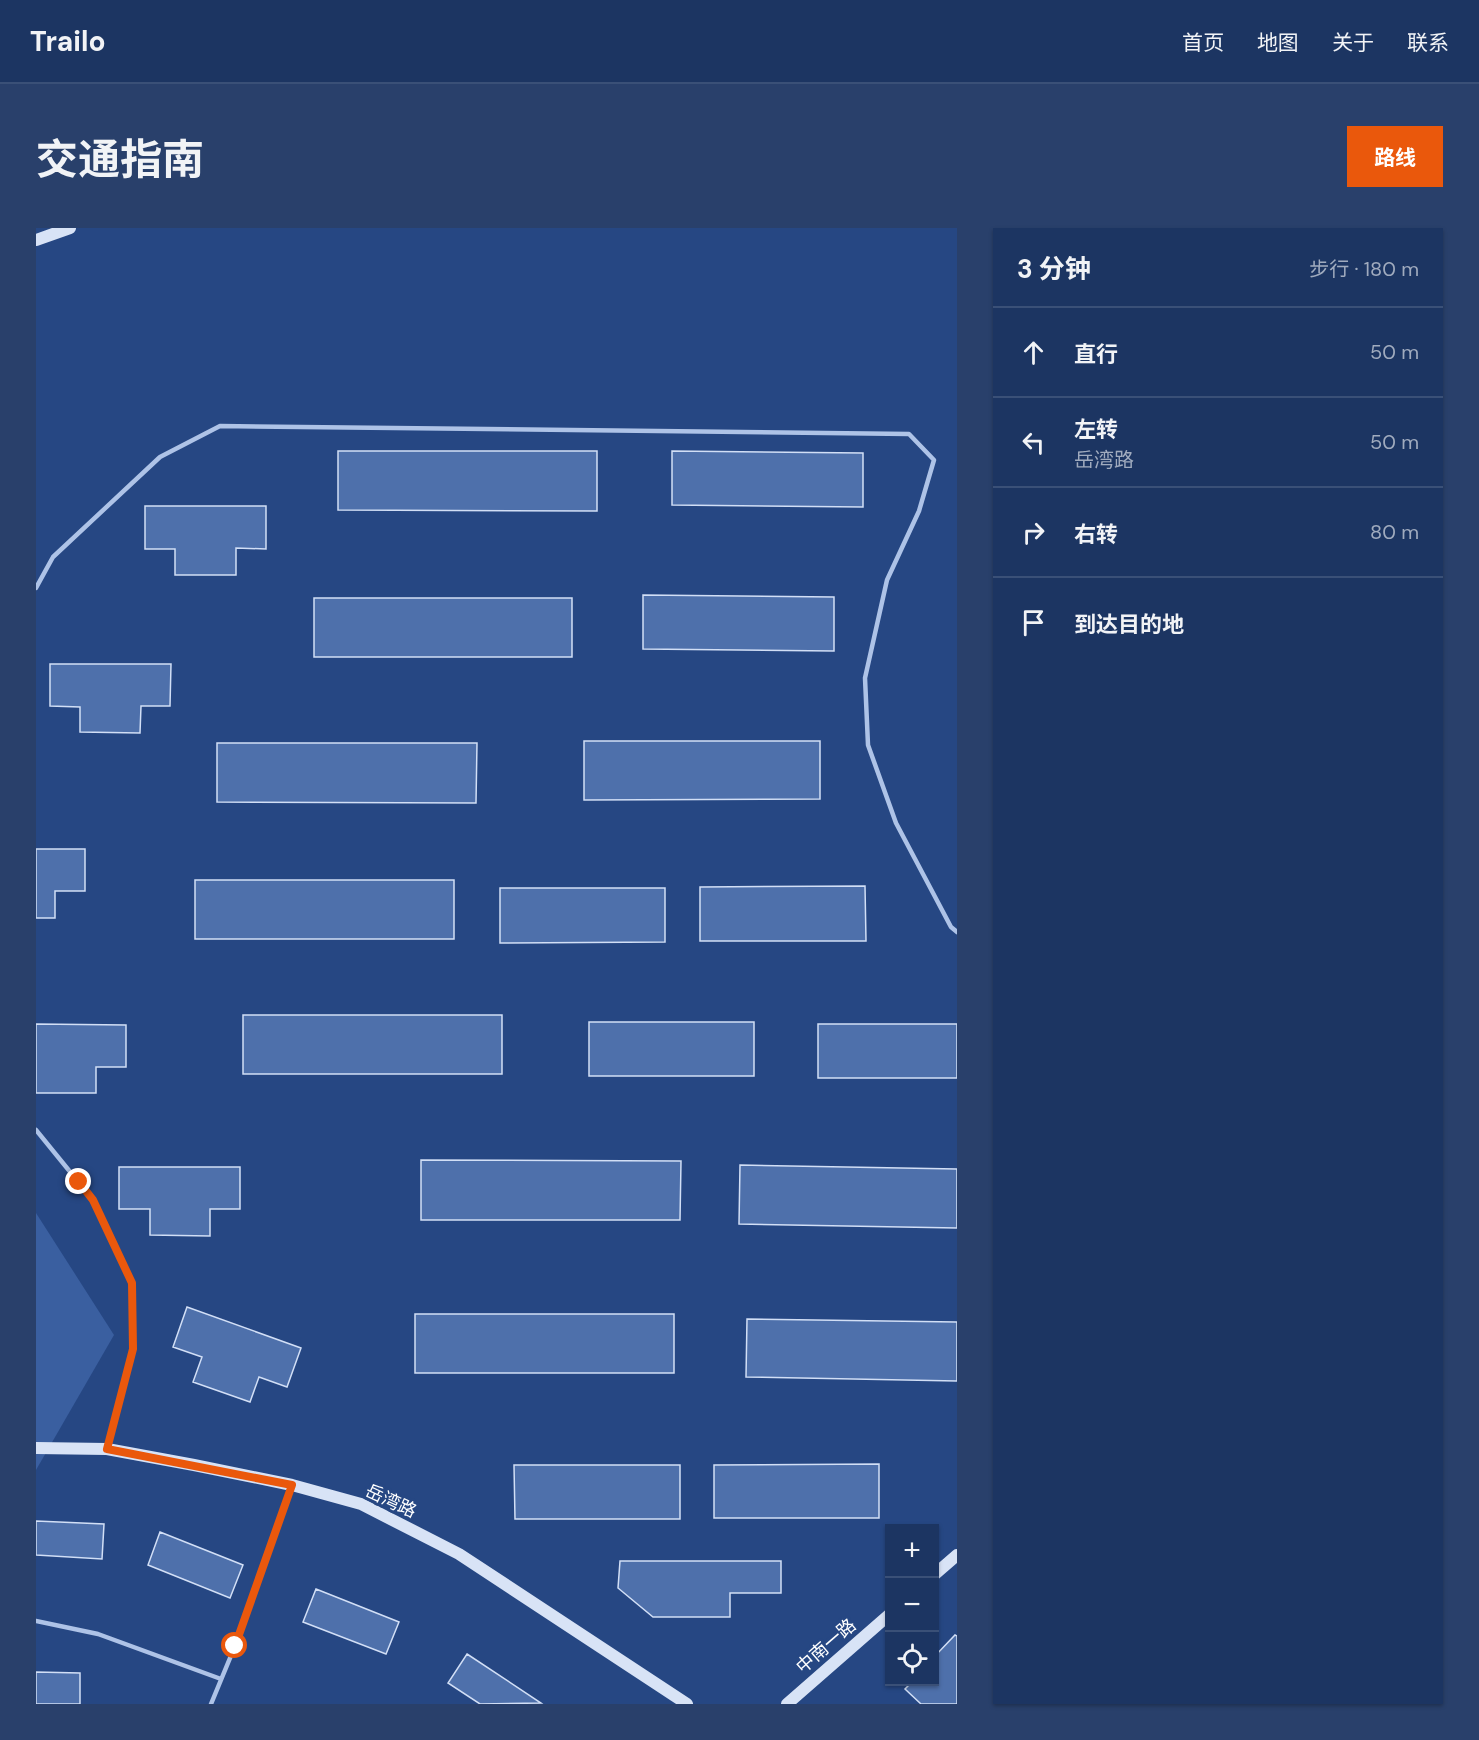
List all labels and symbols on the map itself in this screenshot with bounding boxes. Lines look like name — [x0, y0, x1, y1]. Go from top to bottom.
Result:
route end — [65, 1168, 91, 1194]
street label: 岳湾路 — [361, 1479, 421, 1523]
street label: 中南一路 — [791, 1613, 861, 1679]
route start — [221, 1632, 247, 1658]

